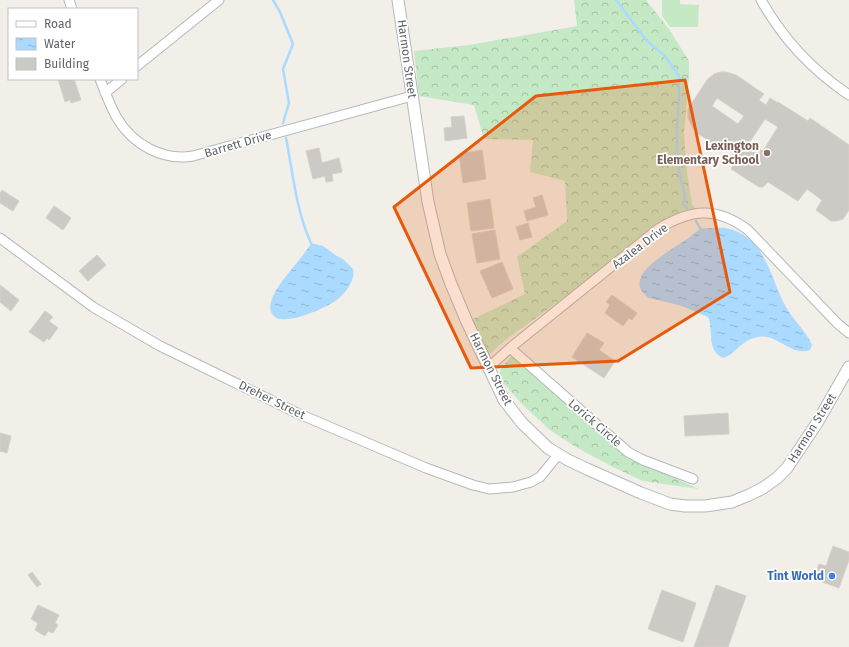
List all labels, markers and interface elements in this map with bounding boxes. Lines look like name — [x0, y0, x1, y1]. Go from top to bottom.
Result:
legend — [8, 8, 138, 80]
text: Road — [44, 17, 72, 31]
street label: Harmon Street — [395, 19, 420, 100]
text: Water — [44, 37, 76, 51]
text: Building — [44, 57, 90, 71]
street label: Barrett Drive — [203, 128, 273, 160]
place label: Lexington Elementary School — [657, 139, 759, 167]
marker: Lexington Elementary School — [762, 148, 772, 158]
street label: Azalea Drive — [609, 221, 671, 271]
street label: Harmon Street — [467, 330, 516, 408]
street label: Dreher Street — [236, 378, 308, 422]
street label: Harmon Street — [785, 390, 839, 465]
street label: Lorick Circle — [566, 396, 624, 450]
place label: Tint World — [767, 569, 824, 583]
marker: Tint World — [827, 571, 837, 581]

